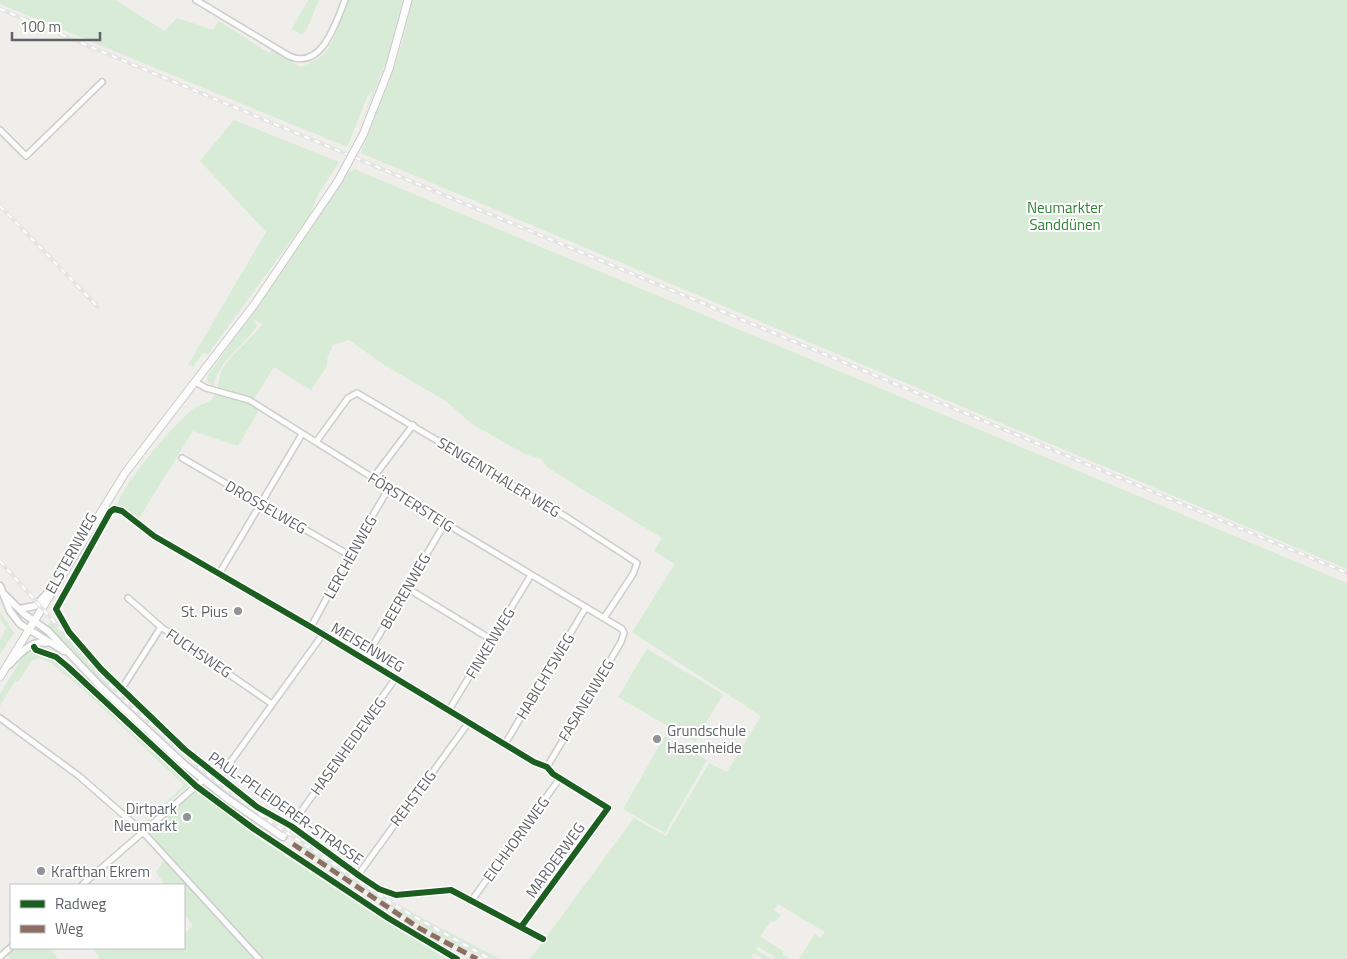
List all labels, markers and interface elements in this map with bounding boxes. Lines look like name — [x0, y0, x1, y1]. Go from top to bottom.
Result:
scale bar — [12, 10, 100, 42]
text: 100 m — [20, 15, 61, 38]
park label: Neumarkter Sanddünen — [1027, 196, 1103, 236]
street label: SENGENTHALER WEG — [433, 431, 565, 523]
street label: FÖRSTERSTEIG — [363, 466, 459, 538]
street label: DROSSELWEG — [221, 474, 311, 540]
street label: ELSTERNWEG — [39, 508, 103, 598]
street label: LERCHENWEG — [318, 511, 382, 603]
street label: BEERENWEG — [374, 549, 436, 633]
place label: St. Pius — [181, 600, 228, 623]
street label: FINKENWEG — [460, 603, 520, 683]
marker: St. Pius — [232, 605, 244, 617]
street label: MEISENWEG — [327, 616, 409, 678]
street label: FUCHSWEG — [162, 623, 236, 683]
street label: HABICHTSWEG — [510, 628, 580, 724]
street label: FASANENWEG — [552, 654, 620, 746]
street label: HASENHEIDEWEG — [305, 692, 391, 800]
place label: Grundschule Hasenheide — [667, 719, 746, 759]
marker: Grundschule Hasenheide — [651, 733, 663, 745]
street label: PAUL-PFLEIDERER-STRASSE — [204, 746, 368, 870]
street label: REHSTEIG — [384, 765, 442, 831]
street label: EICHHORNWEG — [477, 792, 555, 886]
place label: Dirtpark Neumarkt — [114, 797, 178, 837]
marker: Dirtpark Neumarkt — [181, 811, 193, 823]
street label: MARDERWEG — [520, 817, 590, 903]
place label: Krafthan Ekrem — [51, 860, 150, 883]
marker: Krafthan Ekrem — [35, 865, 47, 877]
legend — [10, 884, 185, 949]
text: Radweg — [55, 892, 107, 915]
text: Weg — [55, 917, 84, 940]

